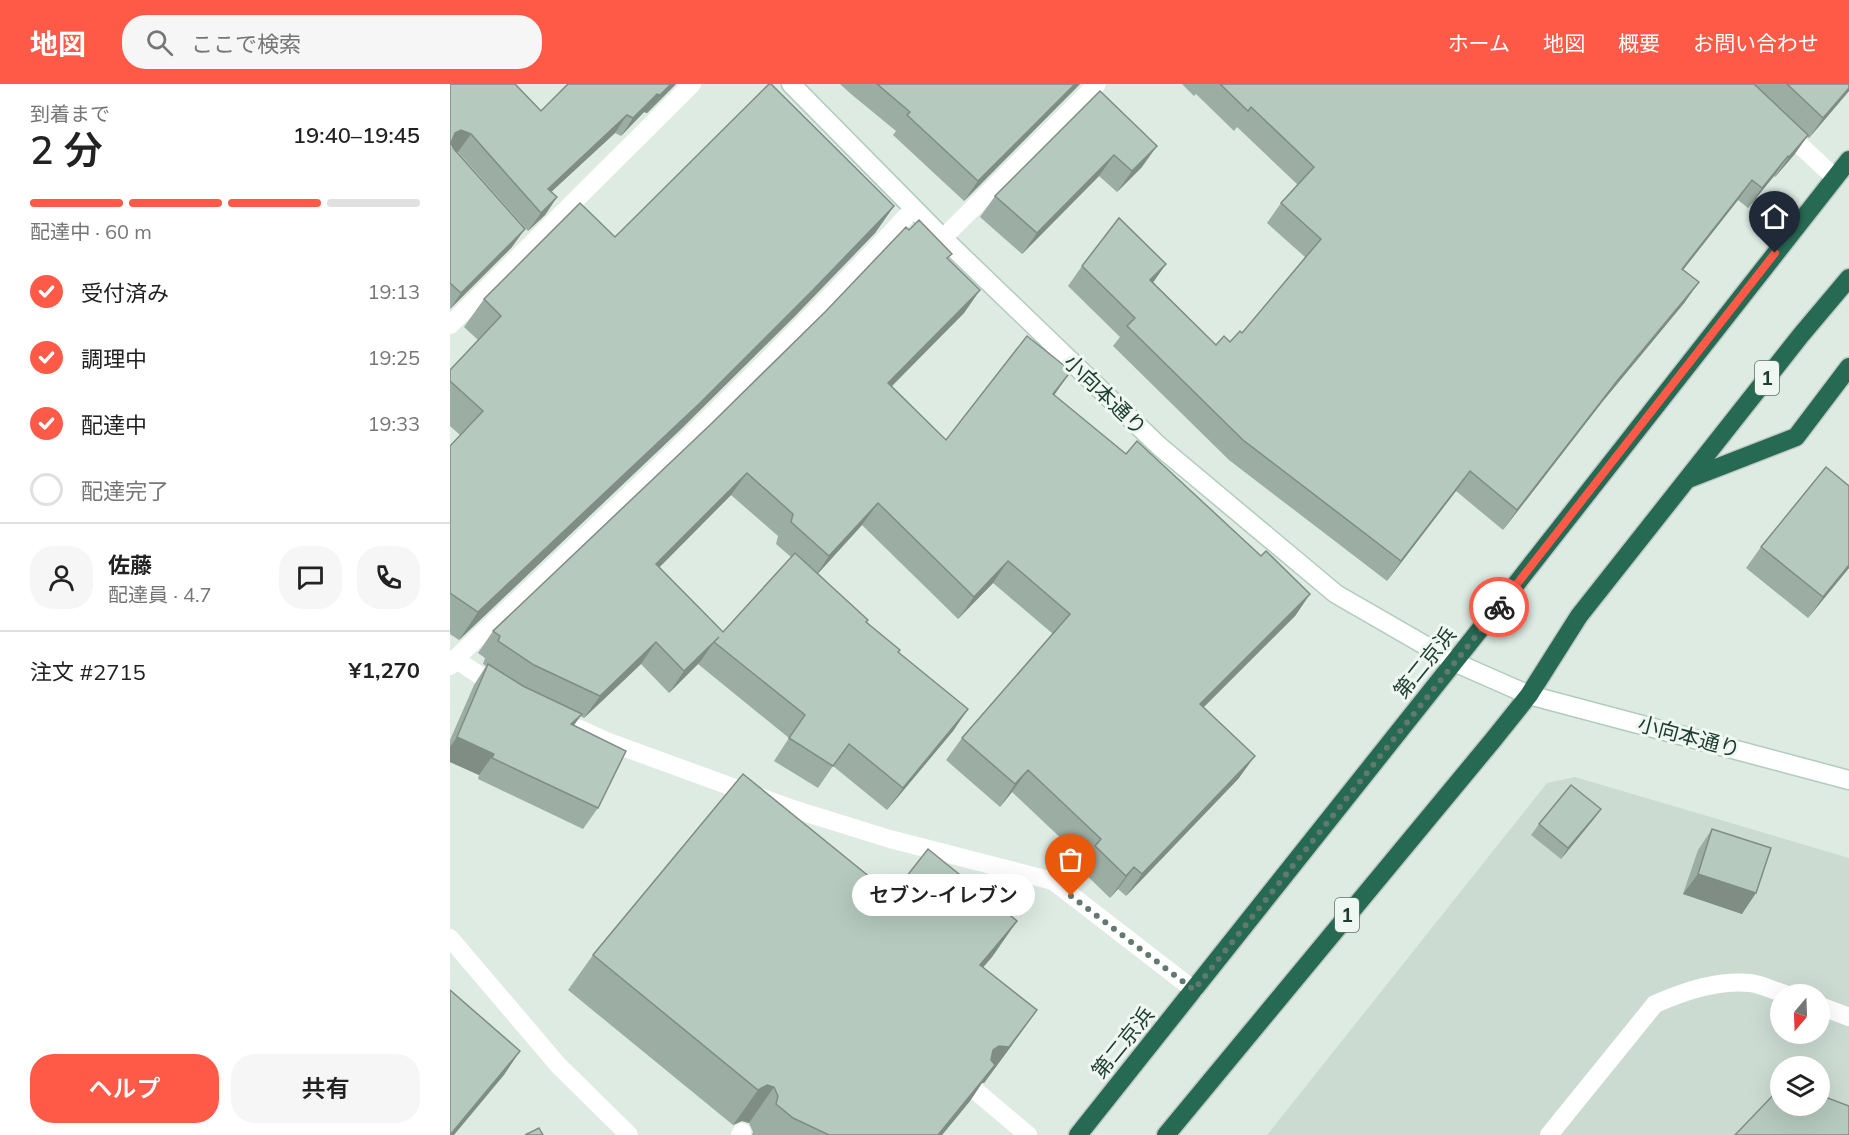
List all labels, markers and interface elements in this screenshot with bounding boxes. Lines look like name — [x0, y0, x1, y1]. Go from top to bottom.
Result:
search box — [122, 15, 542, 69]
text: 地図 — [30, 26, 86, 61]
icon: search — [143, 26, 176, 59]
text: ここで検索 — [191, 30, 301, 58]
text: ホーム — [1448, 30, 1510, 56]
text: 地図 — [1543, 30, 1585, 56]
text: 概要 — [1618, 30, 1660, 56]
text: お問い合わせ — [1693, 30, 1819, 56]
text: 到着まで — [30, 101, 110, 126]
text: 19:40–19:45 — [293, 121, 420, 149]
text: 2 分 — [30, 125, 103, 174]
pin — [1749, 191, 1800, 253]
icon: home — [1758, 200, 1791, 233]
text: 配達中 · 60 m — [30, 219, 152, 244]
icon: check — [30, 275, 63, 308]
text: 受付済み — [81, 279, 169, 307]
text: 19:13 — [367, 279, 420, 304]
icon: check — [30, 341, 63, 374]
text: 調理中 — [81, 345, 147, 373]
text: 19:25 — [367, 345, 420, 370]
street label: 小向本通り — [1059, 348, 1152, 440]
road number: 1 — [1755, 361, 1779, 395]
icon: check — [30, 407, 63, 440]
text: 配達中 — [81, 411, 147, 439]
text: 19:33 — [367, 411, 420, 436]
text: 配達完了 — [81, 477, 169, 505]
button: person — [30, 546, 93, 609]
button: chat — [279, 546, 342, 609]
button: phone — [357, 546, 420, 609]
text: 佐藤 — [108, 551, 152, 579]
courier — [1469, 577, 1529, 637]
text: 配達員 · 4.7 — [108, 582, 212, 607]
icon: bike — [1483, 591, 1516, 624]
street label: 第二京浜 — [1388, 622, 1461, 703]
text: ¥1,270 — [349, 656, 420, 684]
text: 注文 #2715 — [30, 658, 146, 686]
street label: 小向本通り — [1635, 710, 1743, 762]
pin — [1045, 834, 1096, 896]
icon: bag — [1054, 843, 1087, 876]
callout: セブン-イレブン — [852, 875, 1035, 917]
text: セブン-イレブン — [869, 882, 1018, 907]
road number: 1 — [1335, 898, 1359, 932]
north arrow — [1770, 984, 1830, 1044]
map controls — [1770, 984, 1830, 1116]
street label: 第二京浜 — [1086, 1002, 1159, 1083]
button: ヘルプ — [30, 1054, 219, 1123]
button: 共有 — [231, 1054, 420, 1123]
button: layers — [1770, 1056, 1830, 1116]

